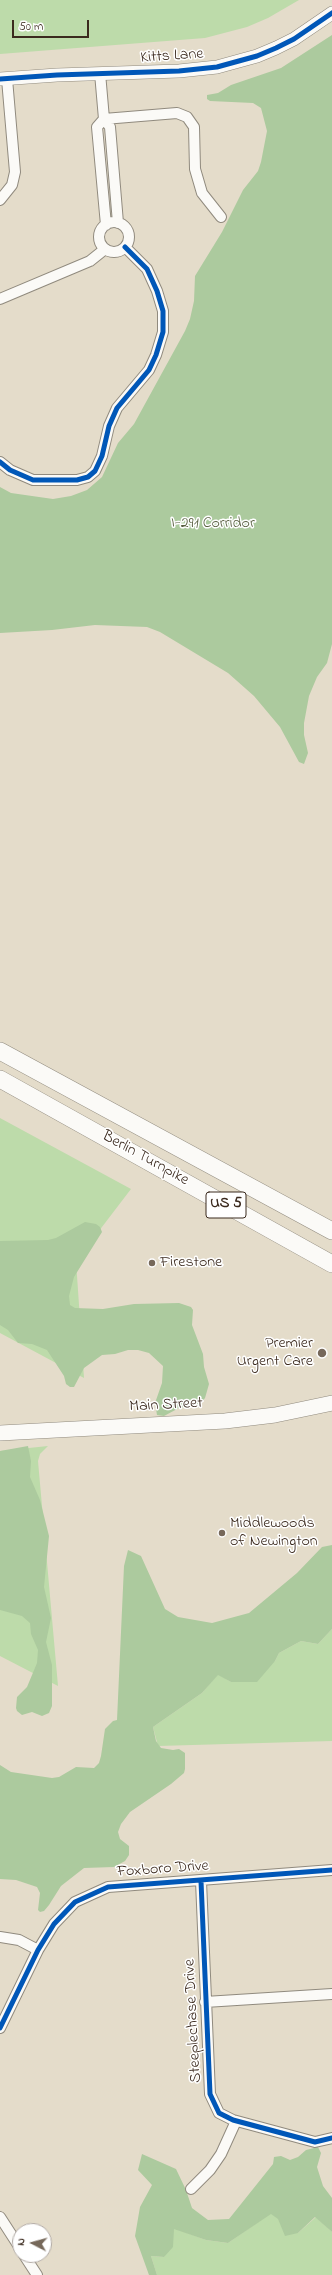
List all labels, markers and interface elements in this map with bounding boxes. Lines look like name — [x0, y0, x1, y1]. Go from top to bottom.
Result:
scale bar — [14, 12, 91, 38]
text: 50 m — [19, 18, 43, 36]
street label: Kitts Lane — [140, 45, 204, 69]
park label: I-291 Corridor — [171, 514, 255, 534]
street label: Berlin Turnpike — [98, 1127, 192, 1191]
road number: US 5 — [206, 1192, 246, 1218]
place label: Firestone — [160, 1253, 222, 1273]
marker: Firestone — [147, 1258, 157, 1268]
place label: Premier Urgent Care — [237, 1334, 313, 1372]
marker: Premier Urgent Care — [316, 1347, 328, 1359]
street label: Main Street — [129, 1394, 203, 1418]
place label: Middlewoods of Newington — [230, 1514, 318, 1552]
marker: Middlewoods of Newington — [217, 1528, 227, 1538]
street label: Foxboro Drive — [117, 1857, 209, 1883]
street label: Steeplechase Drive — [181, 1959, 207, 2083]
north arrow — [12, 2223, 52, 2263]
text: N — [13, 2237, 29, 2246]

